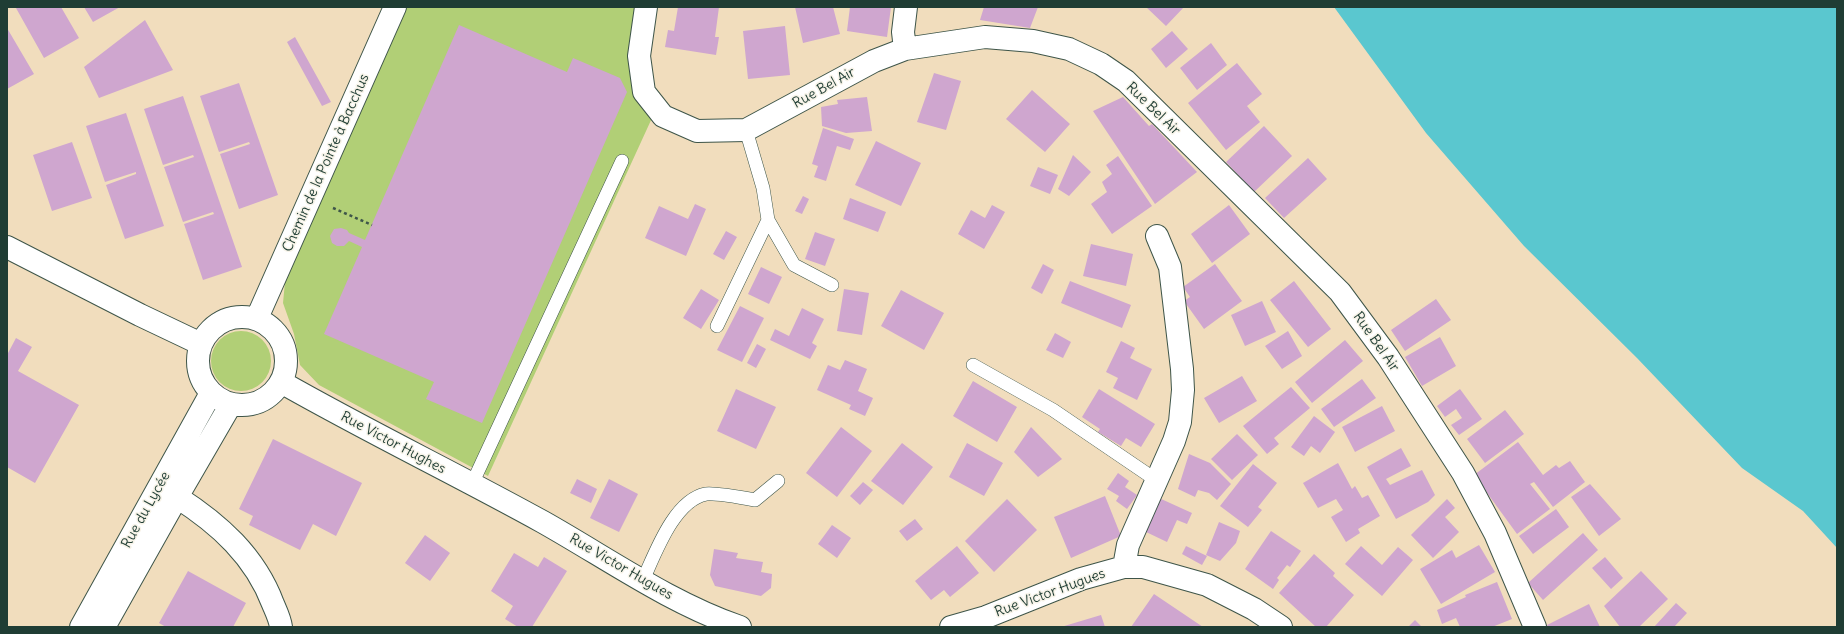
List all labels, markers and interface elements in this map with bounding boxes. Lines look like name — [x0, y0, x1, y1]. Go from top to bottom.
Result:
street label: Rue Bel Air — [790, 64, 858, 112]
street label: Chemin de la Pointe à Bacchus — [279, 72, 373, 254]
street label: Rue Bel Air — [1122, 79, 1184, 139]
street label: Rue Bel Air — [1349, 309, 1403, 375]
street label: Rue Victor Hughes — [338, 408, 448, 478]
street label: Rue du Lycée — [118, 469, 174, 551]
street label: Rue Victor Hugues — [566, 531, 676, 603]
street label: Rue Victor Hugues — [992, 565, 1108, 621]

